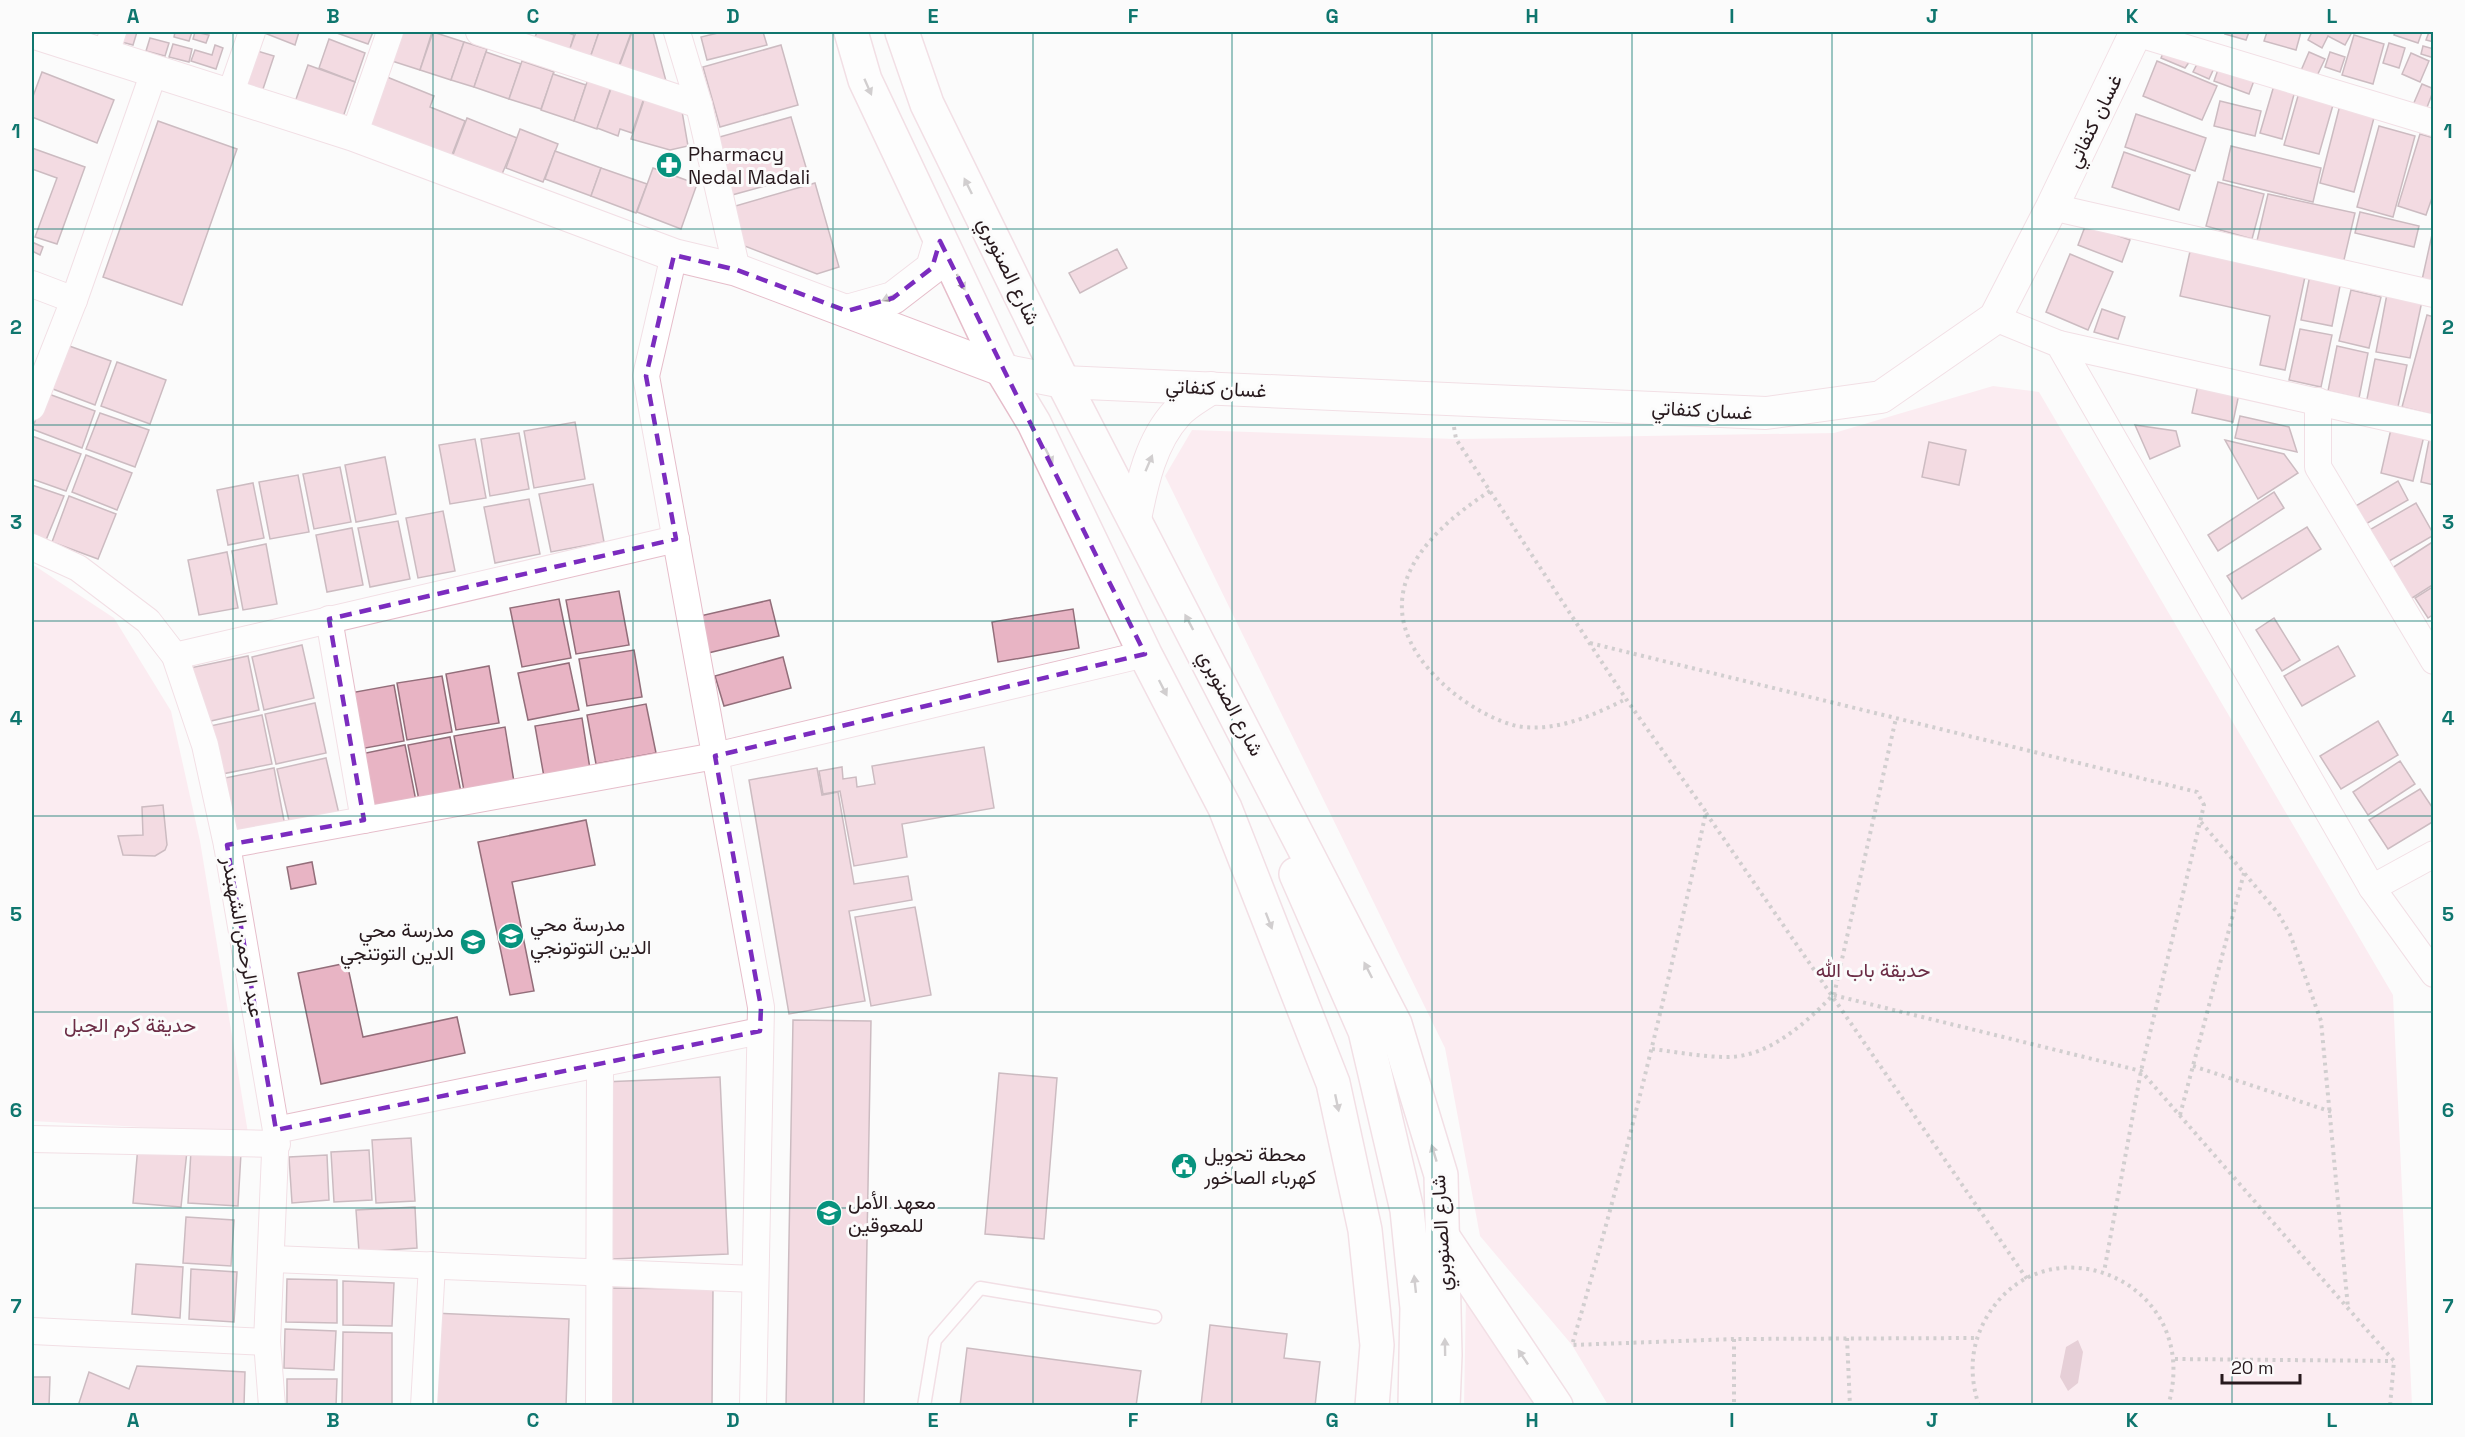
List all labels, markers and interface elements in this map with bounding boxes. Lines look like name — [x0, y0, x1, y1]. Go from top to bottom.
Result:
text: A — [127, 3, 140, 29]
text: B — [326, 3, 340, 29]
text: C — [527, 3, 540, 29]
text: D — [726, 3, 740, 29]
text: E — [927, 3, 939, 29]
text: F — [1128, 3, 1139, 29]
text: G — [1325, 3, 1339, 29]
text: H — [1525, 3, 1539, 29]
text: I — [1729, 3, 1735, 29]
text: J — [1926, 3, 1938, 29]
text: K — [2126, 3, 2139, 29]
text: L — [2327, 3, 2338, 29]
street label: غسان كنفاتي — [2060, 70, 2131, 174]
one-way arrow — [864, 78, 874, 96]
text: 1 — [11, 118, 21, 144]
text: 1 — [2443, 118, 2453, 144]
place label: Pharmacy Nedal Madali — [688, 141, 810, 190]
pharmacy icon: Pharmacy Nedal Madali — [654, 150, 684, 180]
one-way arrow — [963, 177, 972, 194]
street label: شارع الصنوبري — [968, 213, 1046, 331]
one-way arrow — [956, 274, 966, 291]
one-way arrow — [881, 292, 899, 302]
text: 2 — [10, 314, 22, 340]
text: 2 — [2442, 314, 2454, 340]
street label: غسان كنفاتي — [1165, 372, 1267, 408]
street label: غسان كنفاتي — [1651, 394, 1753, 430]
one-way arrow — [1045, 447, 1054, 464]
one-way arrow — [1145, 454, 1155, 472]
text: 3 — [10, 509, 22, 535]
text: 3 — [2442, 509, 2454, 535]
one-way arrow — [1184, 613, 1194, 631]
street label: شارع الصنوبري — [1189, 646, 1270, 762]
one-way arrow — [1158, 679, 1168, 696]
text: 4 — [10, 705, 23, 731]
text: 4 — [2442, 705, 2455, 731]
street label: عبد الرحمن الشهبندر — [216, 854, 270, 1019]
text: 5 — [10, 901, 22, 927]
text: 5 — [2442, 901, 2454, 927]
place label: مدرسة محي الدين التوتونجي — [530, 911, 651, 964]
one-way arrow — [1265, 912, 1274, 930]
place label: مدرسة محي الدين التوتنجي — [340, 917, 454, 970]
school or university icon: مدرسة محي الدين التوتونجي — [496, 921, 526, 951]
school or university icon: مدرسة محي الدين التوتنجي — [458, 927, 488, 957]
park label: حديقة باب الله — [1816, 957, 1930, 983]
one-way arrow — [1363, 962, 1373, 979]
park label: حديقة كرم الجبل — [64, 1012, 196, 1038]
one-way arrow — [1333, 1094, 1342, 1113]
text: 6 — [10, 1097, 22, 1123]
text: 6 — [2442, 1097, 2454, 1123]
place label: محطة تحويل كهرباء الصاخور — [1203, 1141, 1317, 1190]
one-way arrow — [1429, 1144, 1438, 1162]
public building icon: محطة تحويل كهرباء الصاخور — [1169, 1151, 1199, 1181]
street label: شارع الصنوبري — [1425, 1174, 1461, 1292]
place label: معهد الأمل للمعوقين — [848, 1189, 936, 1238]
school or university icon: معهد الأمل للمعوقين — [814, 1198, 844, 1228]
one-way arrow — [1410, 1275, 1420, 1294]
text: 7 — [10, 1293, 22, 1319]
text: 7 — [2442, 1293, 2454, 1319]
one-way arrow — [1440, 1338, 1450, 1357]
scale bar — [2222, 1347, 2300, 1385]
one-way arrow — [1518, 1349, 1529, 1365]
text: 20 m — [2231, 1356, 2274, 1379]
text: A — [127, 1407, 140, 1433]
text: B — [326, 1407, 340, 1433]
text: C — [527, 1407, 540, 1433]
text: D — [726, 1407, 740, 1433]
text: E — [927, 1407, 939, 1433]
text: F — [1128, 1407, 1139, 1433]
text: G — [1325, 1407, 1339, 1433]
text: H — [1525, 1407, 1539, 1433]
text: I — [1729, 1407, 1735, 1433]
text: J — [1926, 1407, 1938, 1433]
text: K — [2126, 1407, 2139, 1433]
text: L — [2327, 1407, 2338, 1433]

